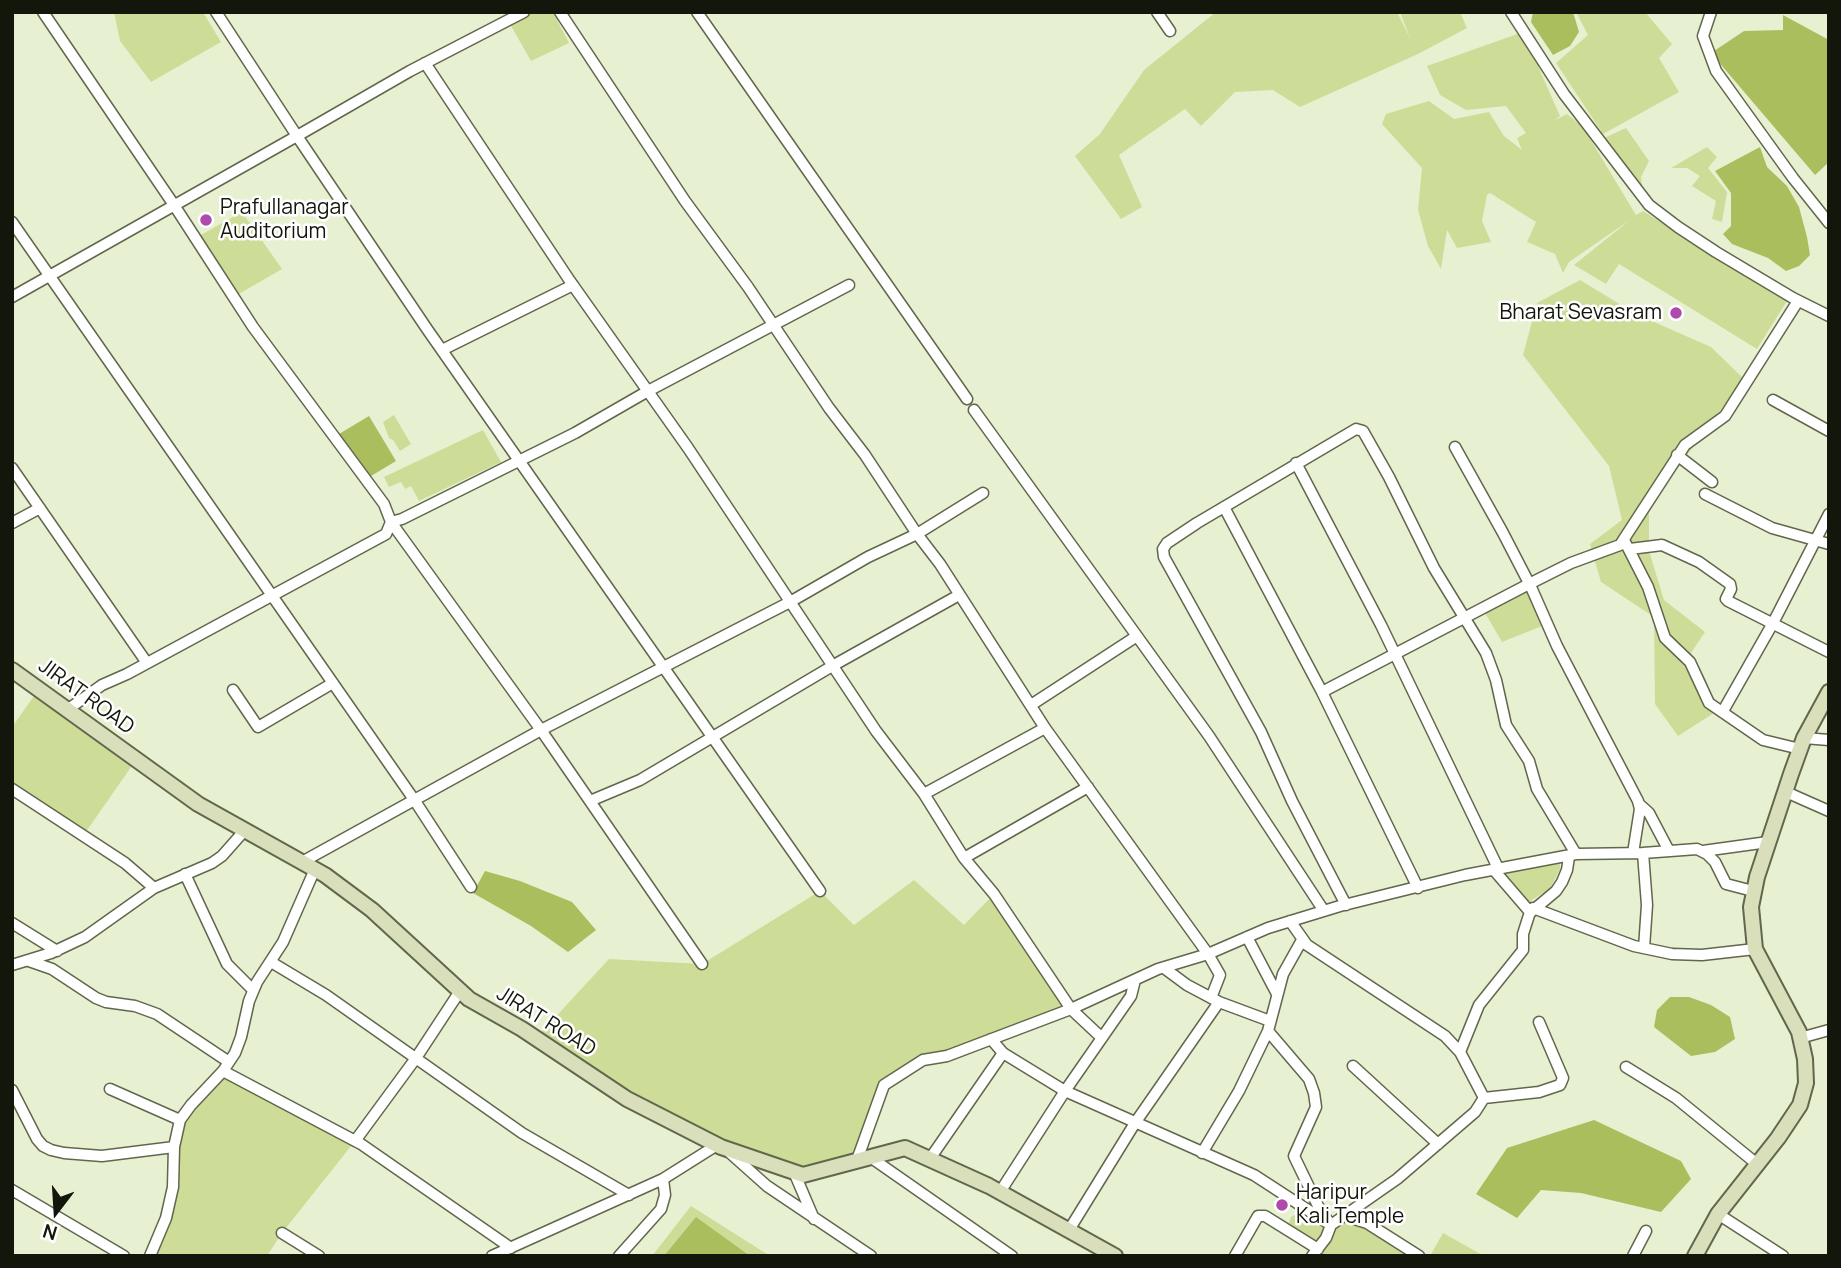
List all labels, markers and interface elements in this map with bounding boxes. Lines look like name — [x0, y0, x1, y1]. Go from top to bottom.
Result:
place label: Prafullanagar Auditorium — [220, 195, 349, 245]
marker: Prafullanagar Auditorium — [198, 212, 214, 228]
place label: Bharat Sevasram — [1499, 300, 1662, 326]
marker: Bharat Sevasram — [1668, 305, 1684, 321]
street label: JIRAT ROAD — [33, 654, 139, 740]
street label: JIRAT ROAD — [492, 982, 600, 1062]
north arrow — [21, 1177, 91, 1247]
place label: Haripur Kali Temple — [1296, 1180, 1404, 1230]
marker: Haripur Kali Temple — [1274, 1197, 1290, 1213]
text: N — [40, 1218, 60, 1247]

